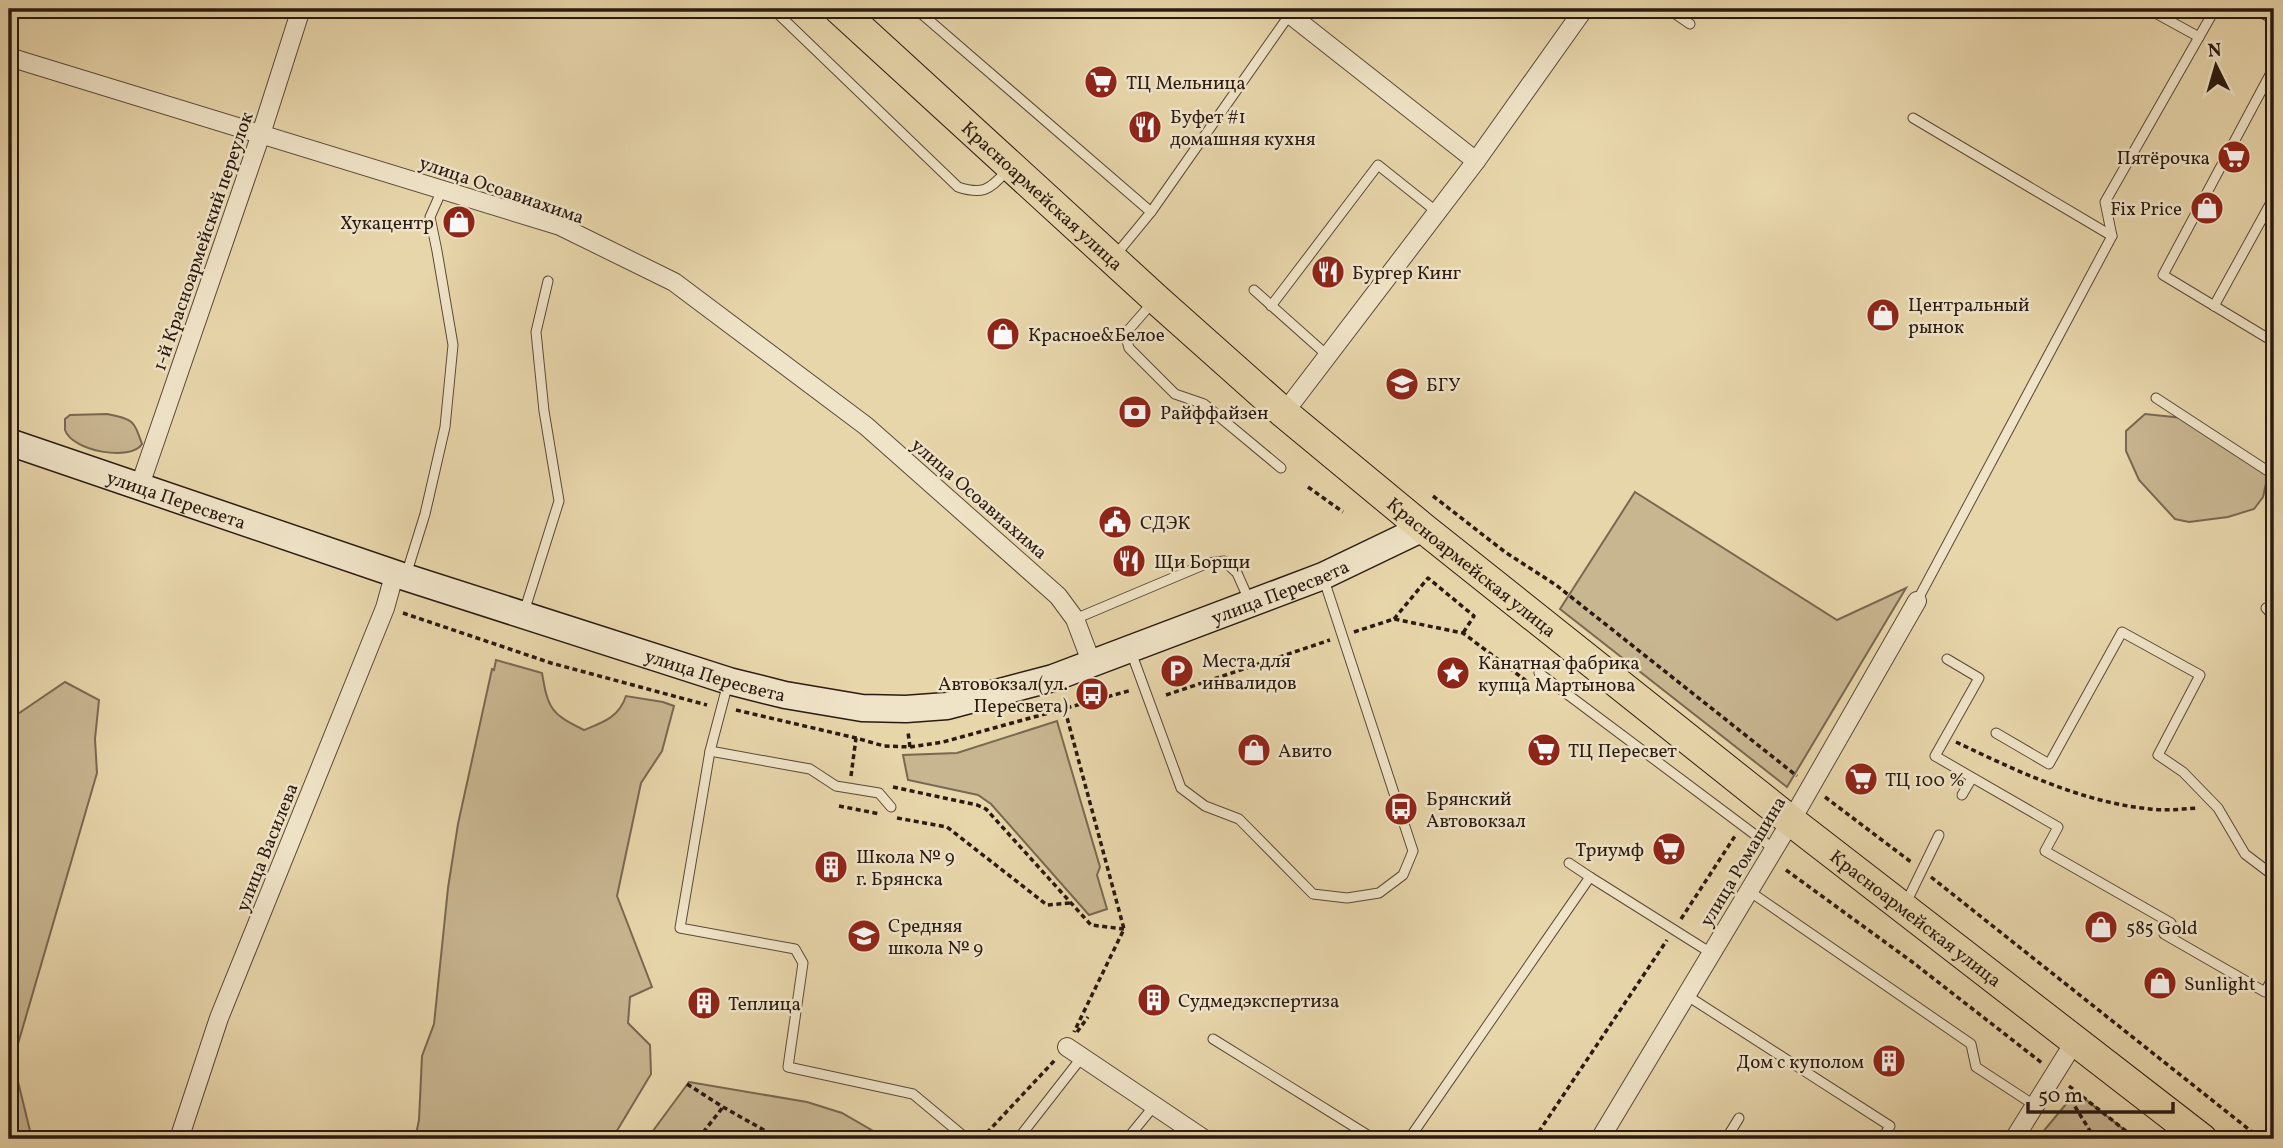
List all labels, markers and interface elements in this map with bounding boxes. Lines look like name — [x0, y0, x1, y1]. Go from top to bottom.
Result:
north arrow — [2182, 32, 2252, 102]
text: N — [2207, 37, 2223, 65]
supermarket icon: ТЦ Мельница — [1082, 63, 1120, 101]
place label: ТЦ Мельница — [1126, 71, 1246, 97]
place label: Буфет #1 домашняя кухня — [1170, 105, 1316, 153]
restaurant icon: Буфет #1 домашняя кухня — [1126, 108, 1164, 146]
street label: 1-й Красноармейский переулок — [147, 109, 261, 375]
street label: Красноармейская улица — [955, 116, 1128, 277]
supermarket icon: Пятёрочка — [2215, 138, 2253, 176]
place label: Пятёрочка — [2117, 146, 2210, 172]
street label: улица Осоавиахима — [415, 150, 587, 231]
shop icon: Fix Price — [2188, 189, 2226, 227]
place label: Fix Price — [2110, 197, 2182, 223]
shop icon: Хукацентр — [440, 203, 478, 241]
place label: Хукацентр — [340, 211, 434, 237]
restaurant icon: Бургер Кинг — [1309, 253, 1347, 291]
place label: Бургер Кинг — [1352, 261, 1462, 287]
place label: Центральный рынок — [1908, 293, 2030, 341]
shop icon: Центральный рынок — [1864, 296, 1902, 334]
shop icon: Красное&Белое — [984, 315, 1022, 353]
place label: Красное&Белое — [1028, 323, 1165, 349]
school or university icon: БГУ — [1383, 365, 1421, 403]
place label: БГУ — [1426, 373, 1461, 399]
bank icon: Райффайзен — [1116, 393, 1154, 431]
place label: Райффайзен — [1160, 401, 1269, 427]
street label: улица Осоавиахима — [905, 433, 1053, 566]
street label: улица Пересвета — [103, 465, 249, 537]
street label: Красноармейская улица — [1380, 492, 1561, 644]
public building icon: СДЭК — [1096, 503, 1134, 541]
place label: СДЭК — [1140, 511, 1190, 537]
restaurant icon: Щи Борщи — [1110, 542, 1148, 580]
place label: Щи Борщи — [1154, 550, 1250, 576]
street label: улица Пересвета — [1208, 554, 1354, 632]
street label: улица Пересвета — [641, 644, 788, 710]
place label: Места для инвалидов — [1202, 649, 1297, 697]
place label: Канатная фабрика купца Мартынова — [1478, 651, 1640, 699]
parking icon: Места для инвалидов — [1158, 652, 1196, 690]
place icon: Канатная фабрика купца Мартынова — [1434, 654, 1472, 692]
place label: Автовокзал(ул. Пересвета) — [938, 672, 1068, 720]
bus stop icon: Автовокзал(ул. Пересвета) — [1073, 675, 1111, 713]
shop icon: Авито — [1235, 731, 1273, 769]
supermarket icon: ТЦ Пересвет — [1525, 731, 1563, 769]
place label: Авито — [1278, 739, 1332, 765]
place label: ТЦ Пересвет — [1568, 739, 1677, 765]
supermarket icon: ТЦ 100 % — [1842, 760, 1880, 798]
place label: ТЦ 100 % — [1885, 768, 1965, 794]
street label: улица Василева — [230, 780, 305, 916]
place label: Брянский Автовокзал — [1426, 787, 1526, 835]
bus stop icon: Брянский Автовокзал — [1382, 790, 1420, 828]
street label: улица Ромашина — [1694, 792, 1793, 932]
supermarket icon: Триумф — [1650, 830, 1688, 868]
place label: Триумф — [1575, 838, 1644, 864]
place label: Школа № 9 г. Брянска — [856, 845, 955, 893]
street label: Красноармейская улица — [1824, 845, 2006, 994]
building icon: Школа № 9 г. Брянска — [812, 848, 850, 886]
shop icon: 585 Gold — [2082, 908, 2120, 946]
place label: Средняя школа № 9 — [888, 914, 983, 962]
place label: 585 Gold — [2126, 916, 2198, 942]
school or university icon: Средняя школа № 9 — [845, 917, 883, 955]
shop icon: Sunlight — [2141, 964, 2179, 1002]
place label: Sunlight — [2184, 972, 2256, 998]
building icon: Судмедэкспертиза — [1135, 981, 1173, 1019]
building icon: Теплица — [685, 984, 723, 1022]
place label: Судмедэкспертиза — [1178, 989, 1340, 1015]
place label: Теплица — [728, 992, 801, 1018]
building icon: Дом с куполом — [1870, 1042, 1908, 1080]
place label: Дом с куполом — [1737, 1050, 1864, 1076]
scale bar — [2028, 1071, 2173, 1115]
text: 50 m — [2038, 1082, 2083, 1111]

